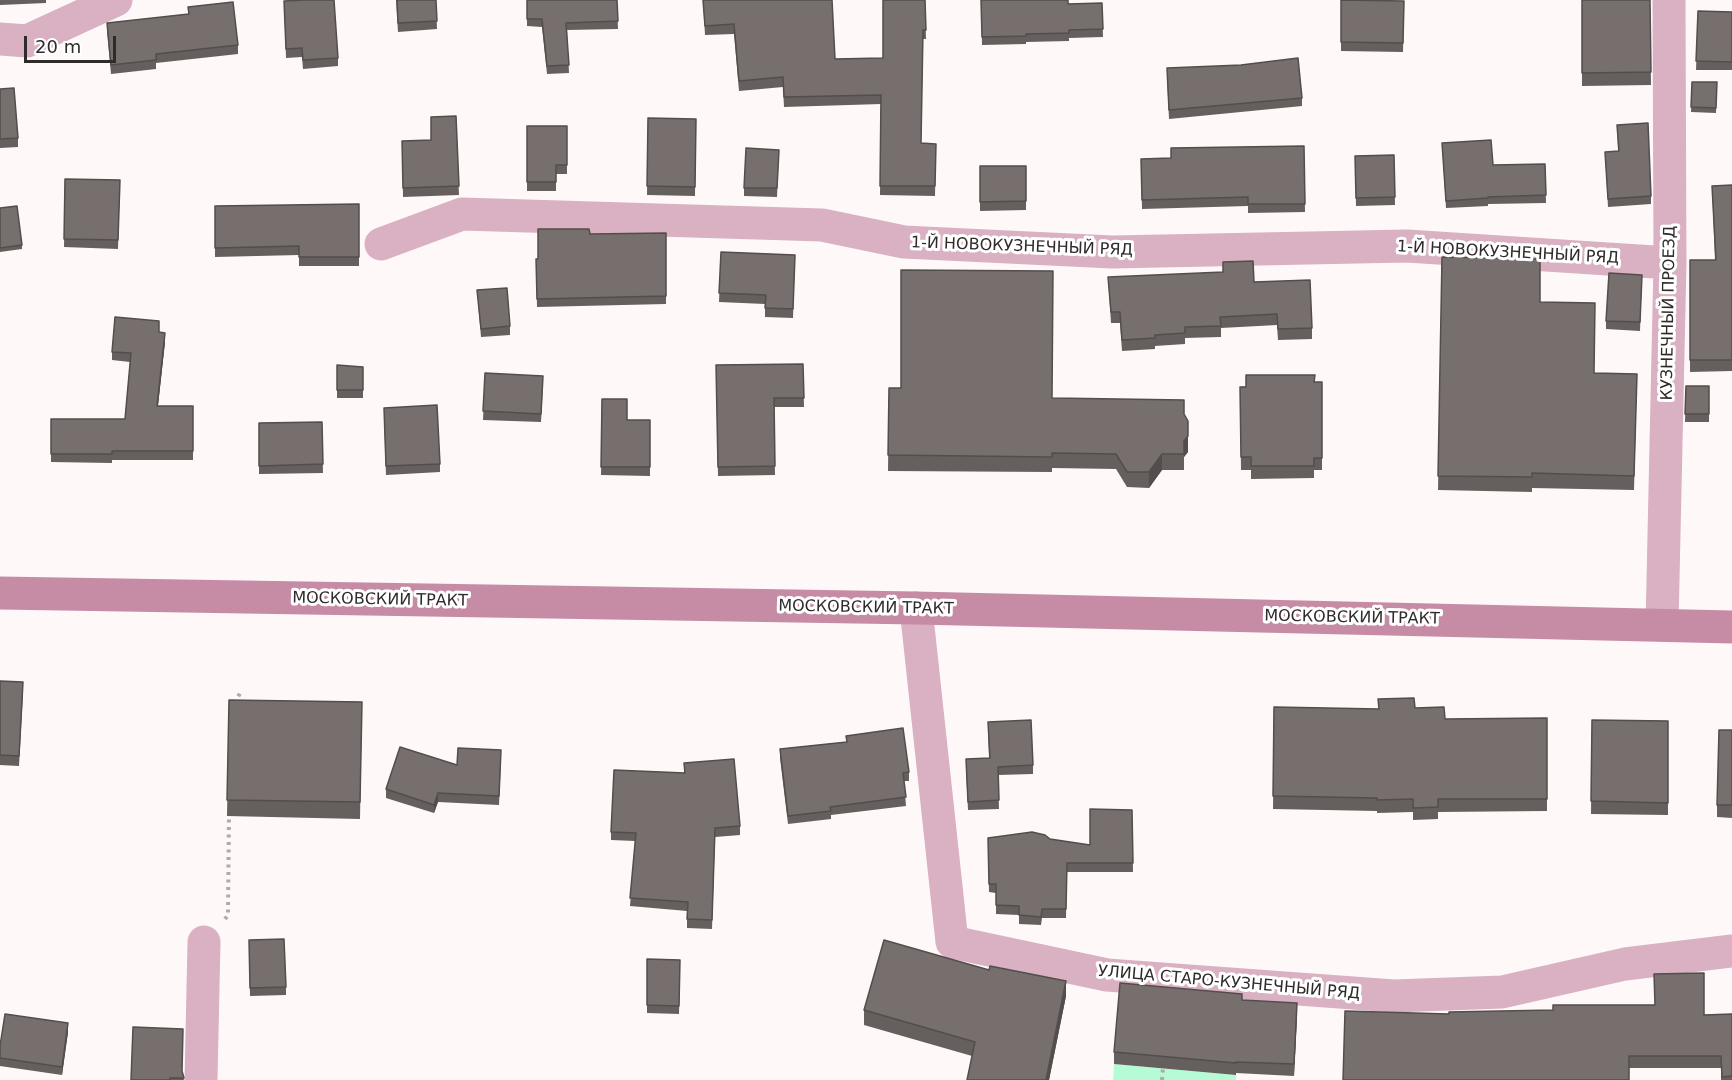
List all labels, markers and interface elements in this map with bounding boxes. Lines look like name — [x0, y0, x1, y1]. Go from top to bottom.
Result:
scale bar — [27, 24, 118, 62]
text: 20 m — [35, 36, 81, 57]
street label: КУЗНЕЧНЫЙ ПРОЕЗД — [1658, 225, 1680, 401]
street label: 1-Й НОВОКУЗНЕЧНЫЙ РЯД — [911, 234, 1133, 260]
street label: 1-Й НОВОКУЗНЕЧНЫЙ РЯД — [1397, 238, 1619, 268]
street label: МОСКОВСКИЙ ТРАКТ — [292, 589, 468, 611]
street label: МОСКОВСКИЙ ТРАКТ — [778, 597, 954, 619]
street label: МОСКОВСКИЙ ТРАКТ — [1264, 607, 1440, 629]
street label: УЛИЦА СТАРО-КУЗНЕЧНЫЙ РЯД — [1097, 962, 1361, 1004]

